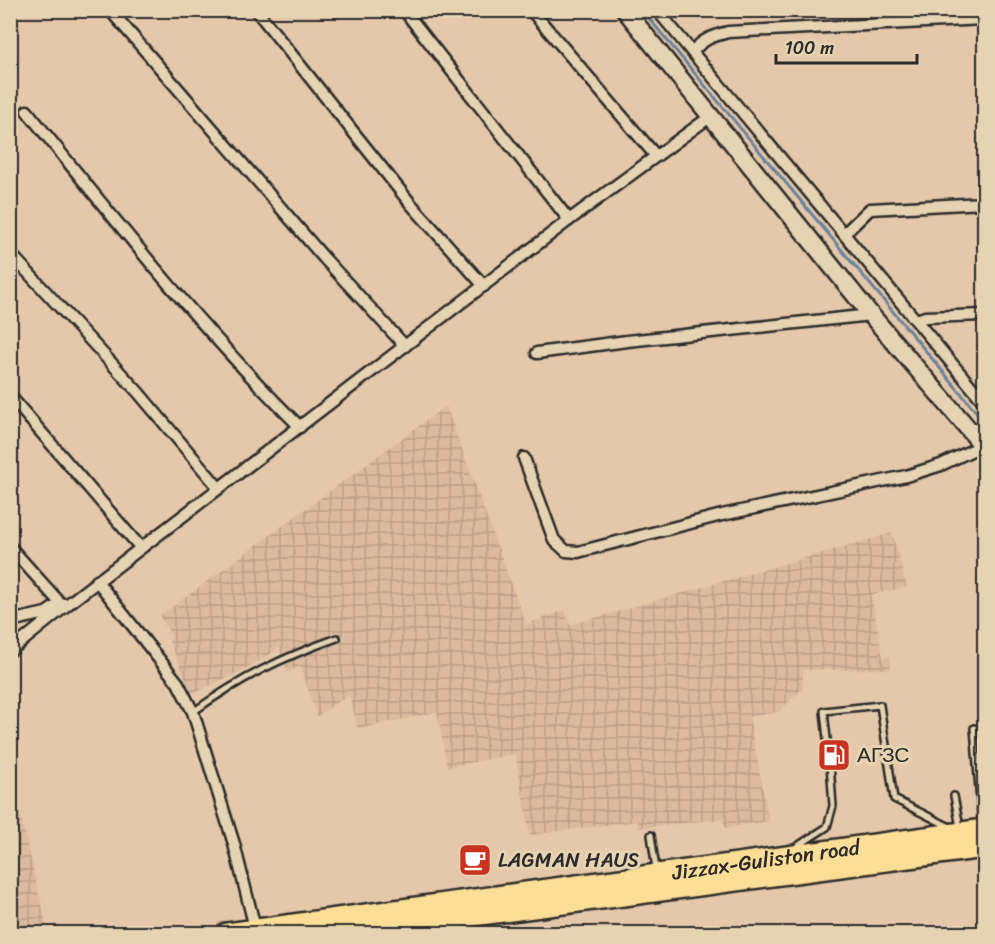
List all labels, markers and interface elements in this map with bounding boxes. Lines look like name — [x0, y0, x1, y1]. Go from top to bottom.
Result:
scale bar — [776, 27, 917, 65]
text: 100 m — [785, 32, 834, 64]
place label: АГЗС — [857, 736, 910, 774]
fuel station icon: АГЗС — [816, 737, 852, 773]
street label: Jizzax-Guliston road — [669, 828, 864, 892]
place label: LAGMAN HAUS — [498, 841, 639, 879]
cafe icon: LAGMAN HAUS — [457, 842, 493, 878]

